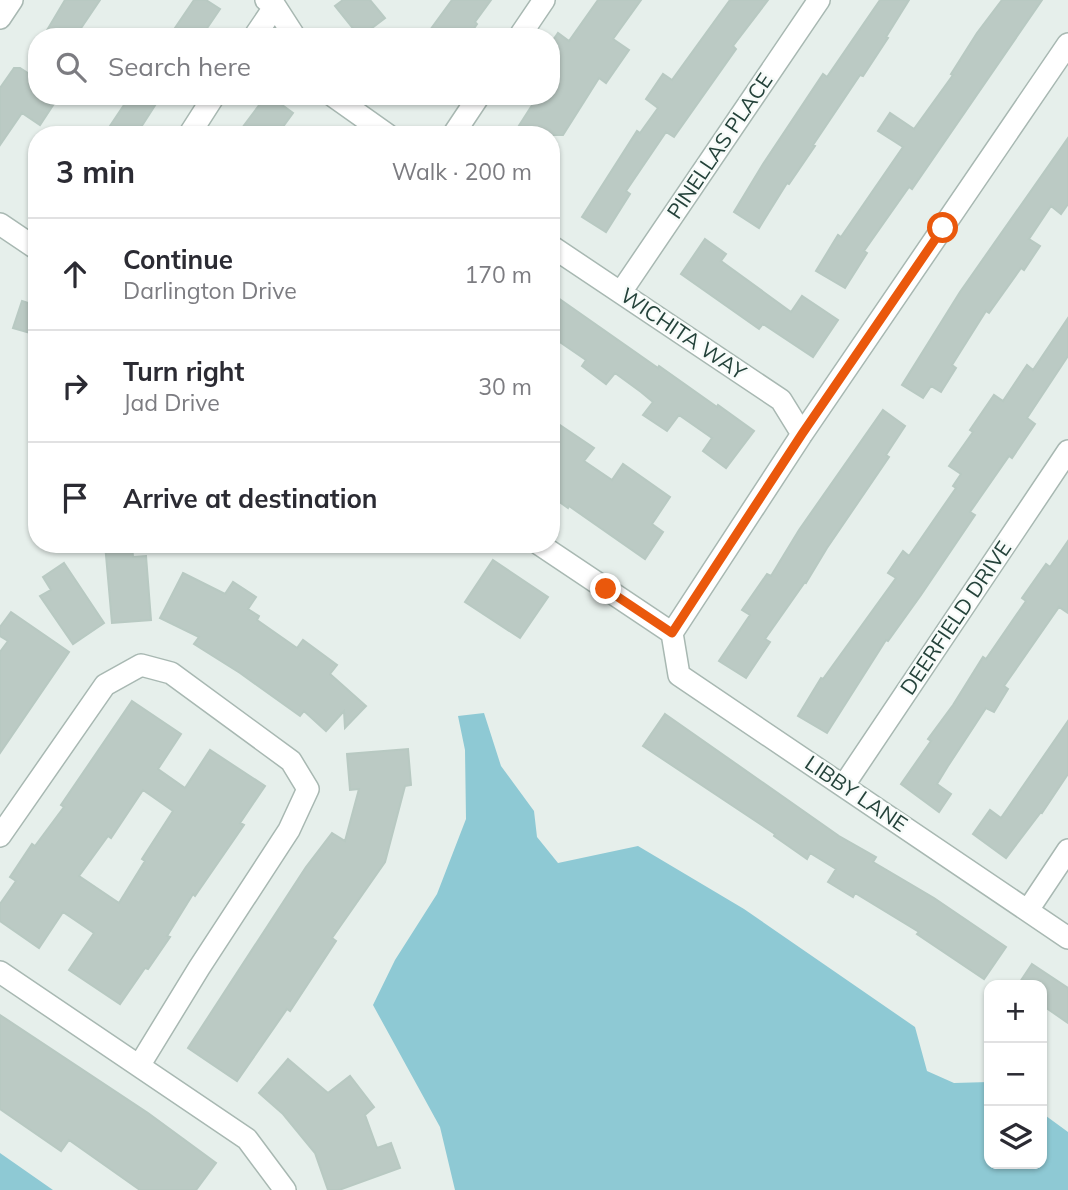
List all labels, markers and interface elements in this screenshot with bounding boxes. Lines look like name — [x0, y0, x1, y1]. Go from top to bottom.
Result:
search box — [28, 28, 560, 105]
icon: search — [52, 48, 90, 86]
text: Search here — [108, 50, 251, 83]
street label: PINELLAS PLACE — [661, 68, 777, 223]
text: 3 min — [56, 153, 135, 191]
text: Walk · 200 m — [392, 157, 532, 186]
route start — [927, 212, 958, 243]
text: Continue — [123, 243, 233, 276]
icon: ahead — [56, 255, 94, 293]
text: 170 m — [464, 260, 532, 289]
text: Darlington Drive — [123, 276, 297, 305]
street label: WICHITA WAY — [616, 282, 751, 385]
text: Turn right — [123, 355, 244, 388]
icon: right — [56, 367, 94, 405]
text: 30 m — [478, 372, 532, 401]
text: Jad Drive — [123, 388, 220, 417]
icon: arrive — [56, 479, 94, 517]
text: Arrive at destination — [123, 482, 378, 515]
street label: DEERFIELD DRIVE — [894, 536, 1016, 699]
route end — [590, 573, 621, 604]
street label: LIBBY LANE — [800, 749, 913, 837]
map controls — [984, 980, 1047, 1169]
button: + — [984, 980, 1047, 1043]
button: − — [984, 1043, 1047, 1106]
button: layers — [984, 1106, 1047, 1169]

